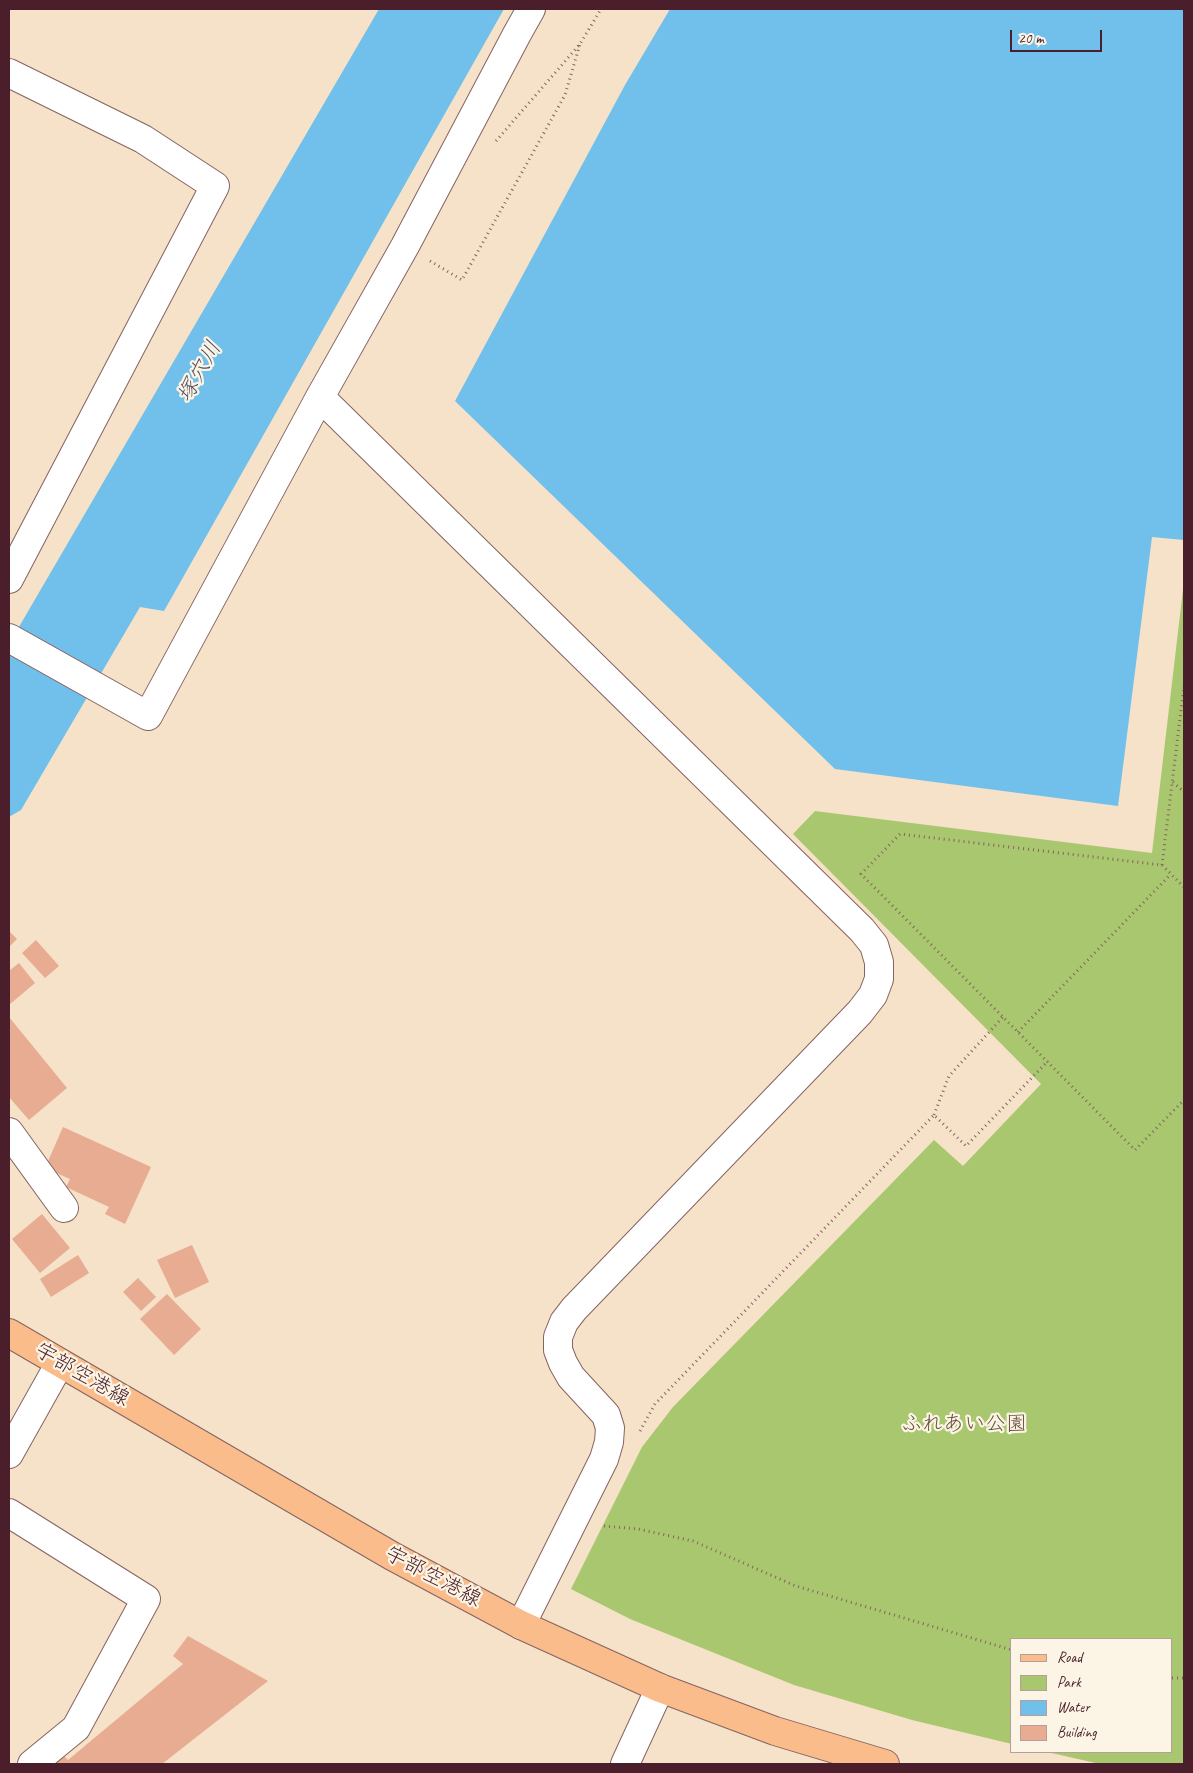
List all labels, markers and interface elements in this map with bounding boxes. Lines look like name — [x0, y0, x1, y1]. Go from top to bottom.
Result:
scale bar — [1013, 20, 1106, 52]
text: 20 m — [1018, 29, 1044, 48]
water label: 塚穴川 — [172, 337, 228, 407]
street label: 宇部空港線 — [30, 1338, 134, 1412]
park label: ふれあい公園 — [901, 1411, 1027, 1437]
street label: 宇部空港線 — [381, 1541, 485, 1613]
legend — [1010, 1638, 1173, 1753]
text: Road — [1057, 1648, 1082, 1667]
text: Park — [1057, 1673, 1081, 1692]
text: Water — [1057, 1698, 1090, 1717]
text: Building — [1057, 1723, 1096, 1742]

